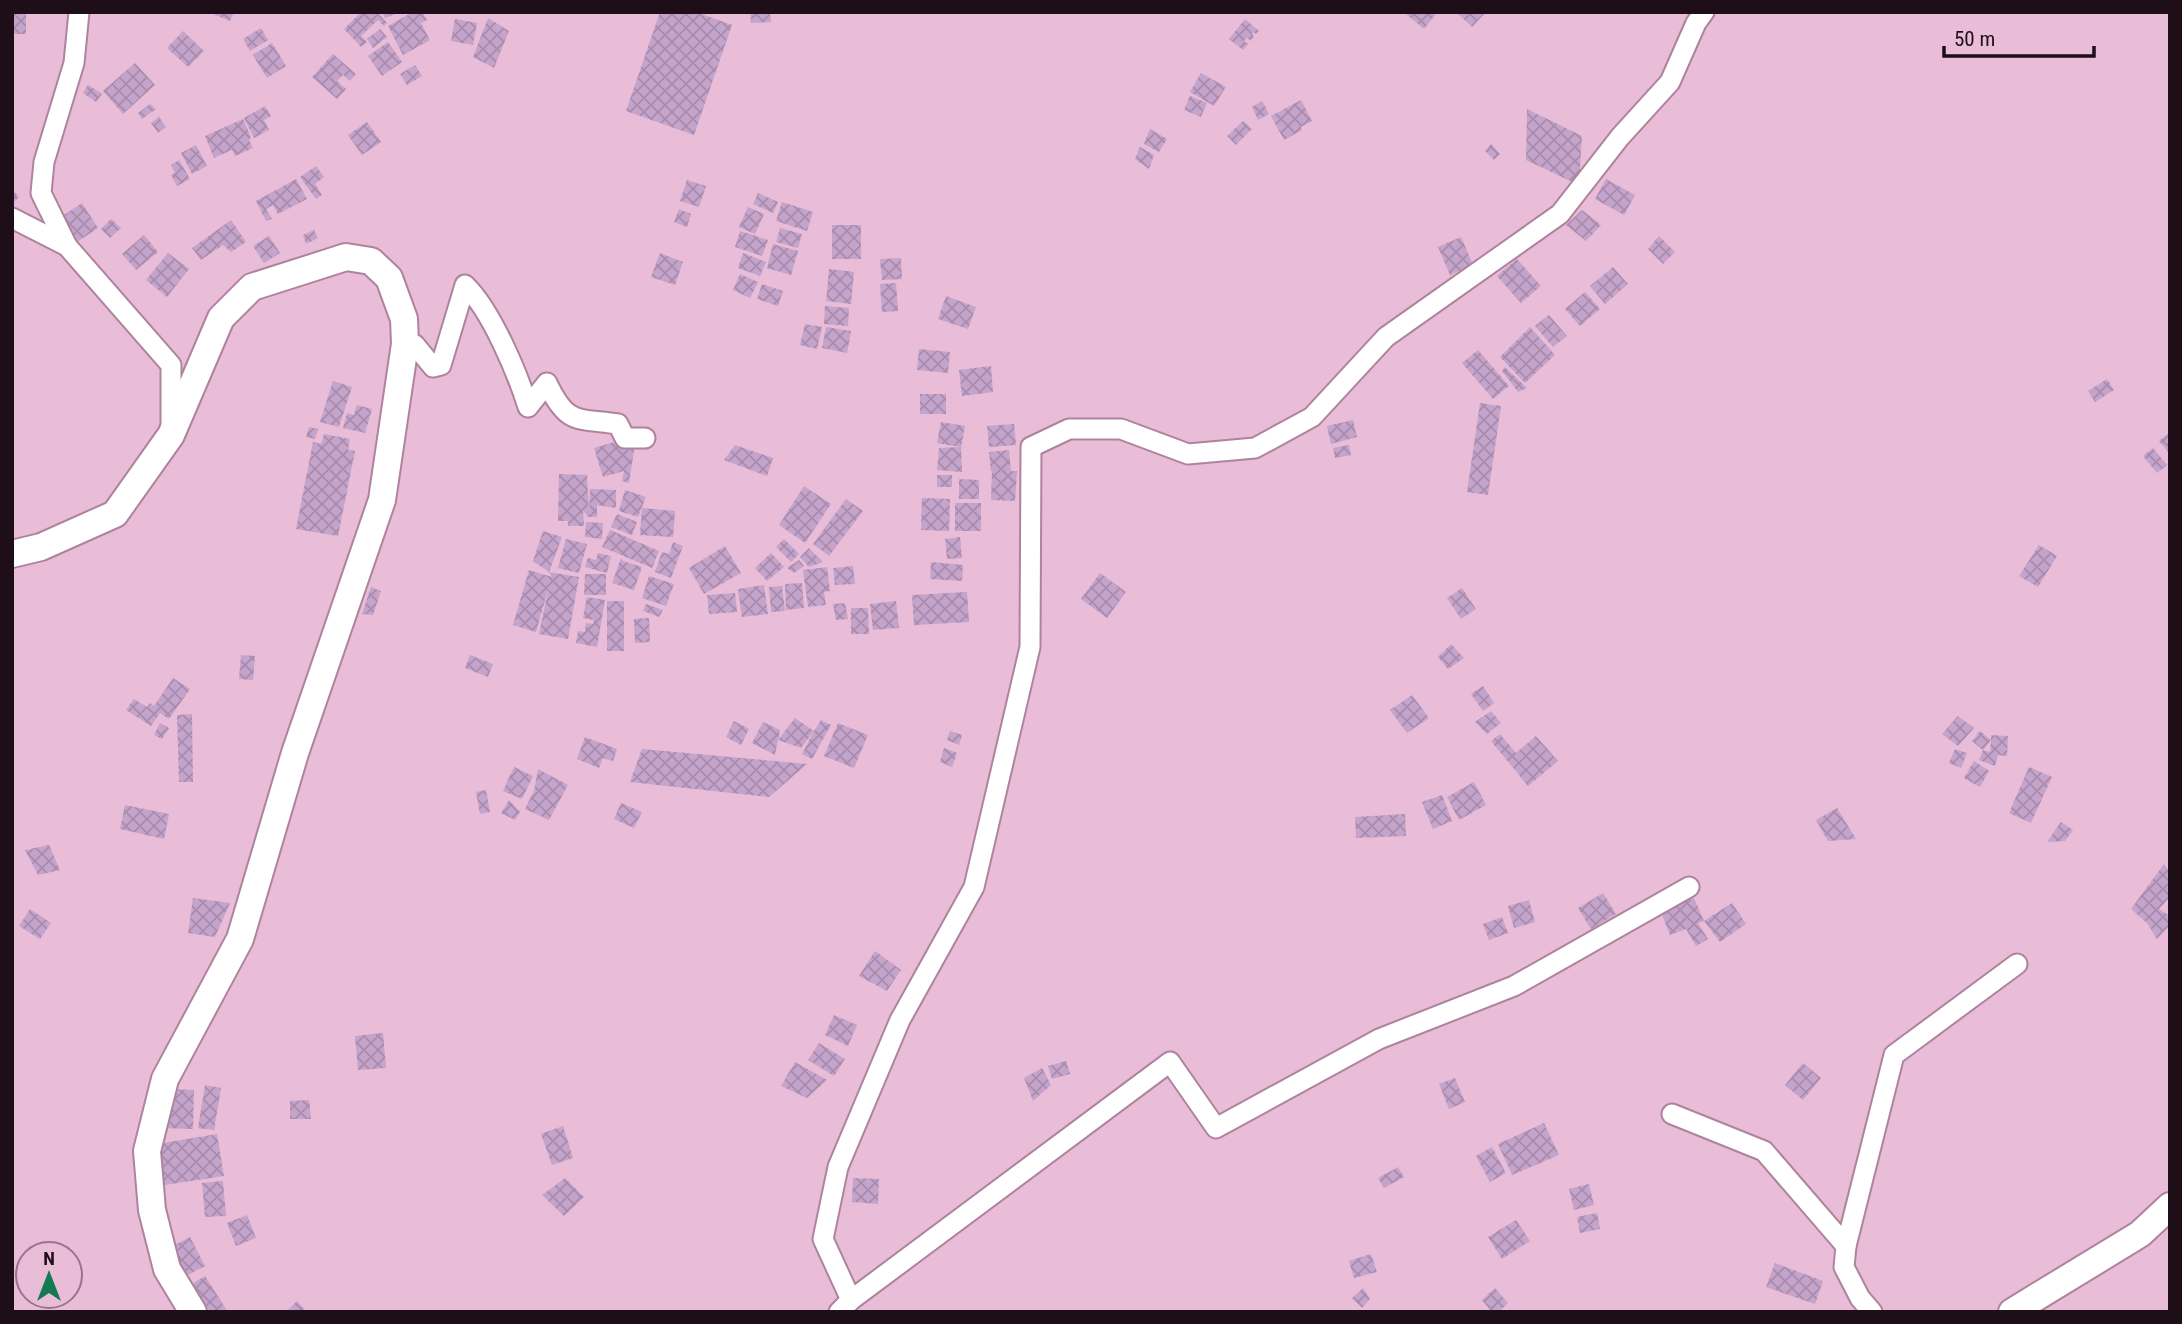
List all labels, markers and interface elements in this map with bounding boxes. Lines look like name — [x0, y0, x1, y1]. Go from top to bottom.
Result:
scale bar — [1944, 14, 2094, 58]
text: 50 m — [1954, 27, 1995, 51]
north arrow — [14, 1240, 84, 1310]
text: N — [43, 1247, 55, 1270]

